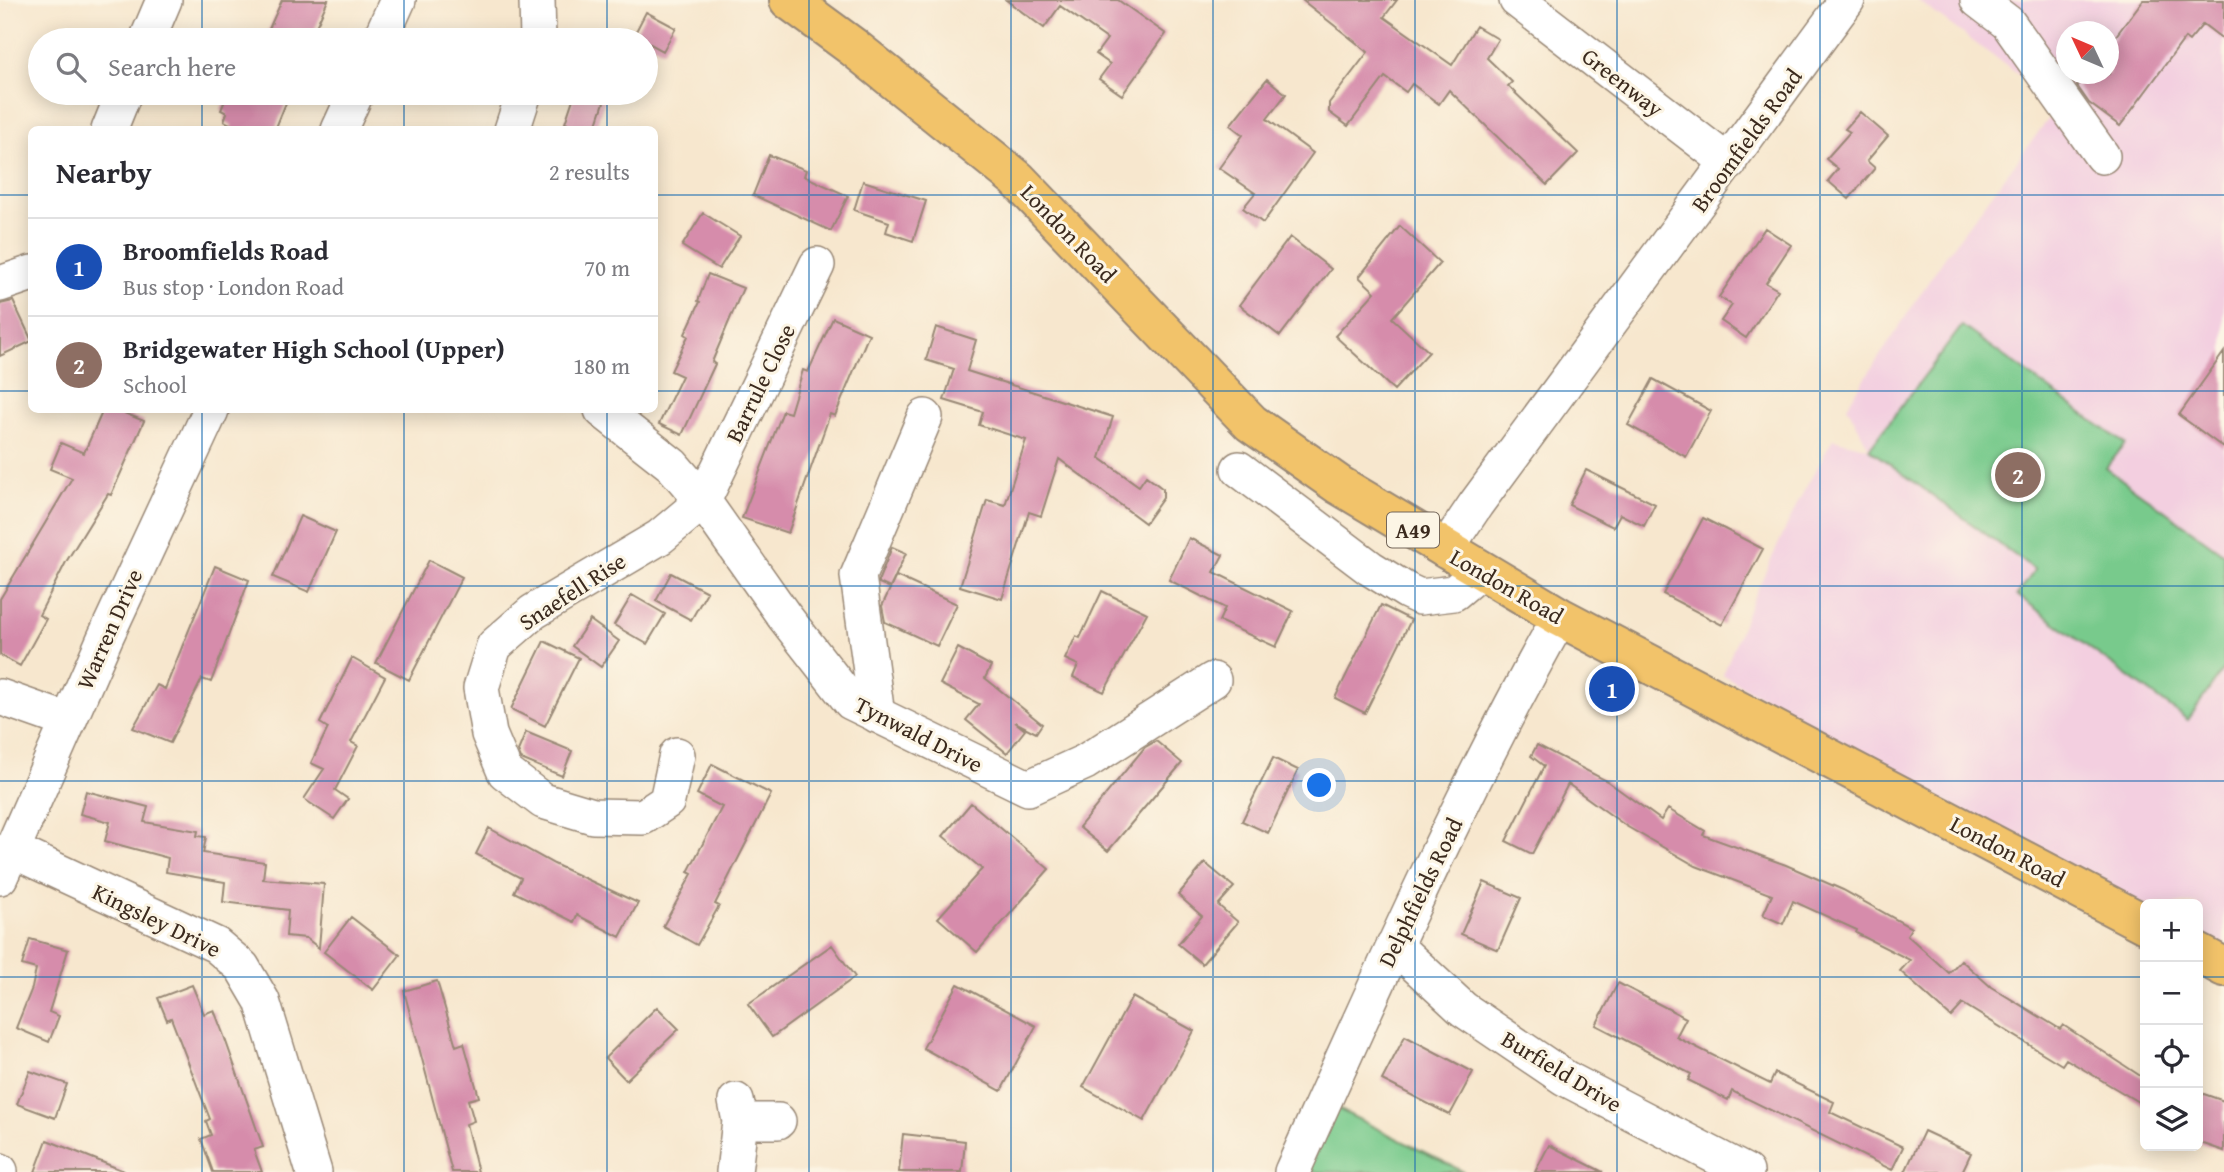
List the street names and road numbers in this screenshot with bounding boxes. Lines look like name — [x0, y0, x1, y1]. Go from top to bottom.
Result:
street label: Greenway — [1575, 40, 1671, 125]
street label: Broomfields Road — [1683, 61, 1810, 219]
street label: London Road — [1013, 176, 1125, 290]
street label: Barrule Close — [717, 318, 803, 448]
road number: A49 — [1387, 512, 1439, 548]
street label: London Road — [1444, 540, 1570, 632]
street label: Snaefell Rise — [512, 544, 632, 638]
street label: Warren Drive — [68, 564, 150, 694]
street label: Tynwald Drive — [849, 688, 989, 780]
street label: London Road — [1945, 807, 2072, 895]
street label: Delphfields Road — [1370, 811, 1471, 972]
street label: Kingsley Drive — [87, 875, 227, 965]
street label: Burfield Drive — [1496, 1022, 1628, 1120]

